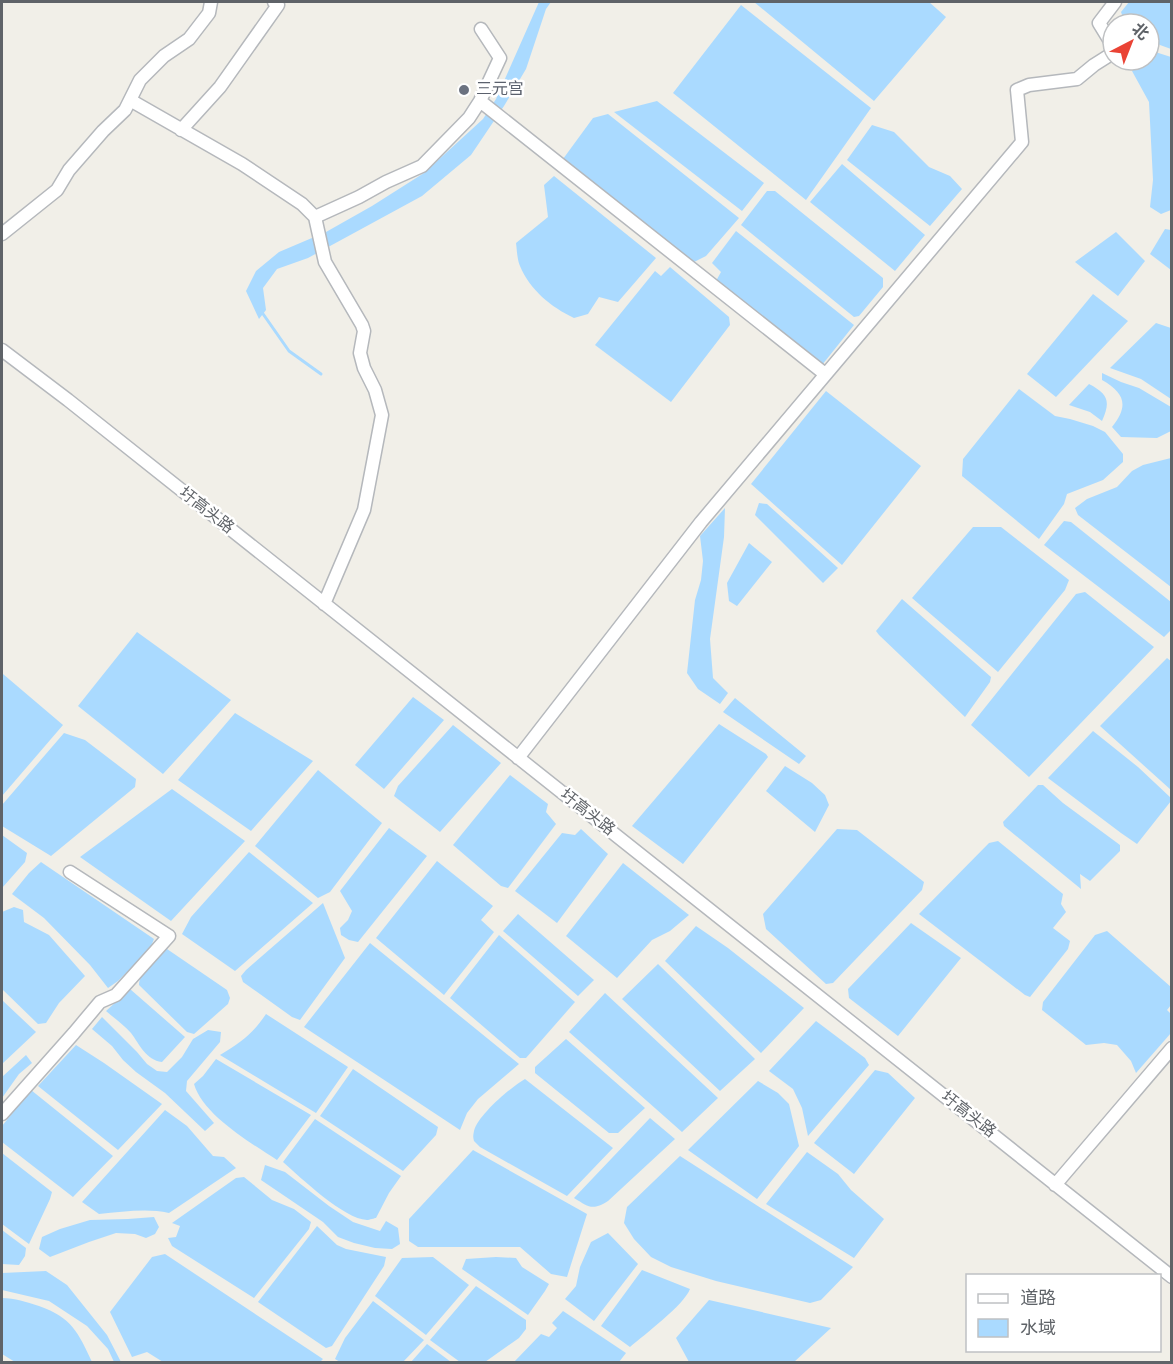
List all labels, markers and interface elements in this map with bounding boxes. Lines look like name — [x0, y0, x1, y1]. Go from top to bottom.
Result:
north arrow — [1101, 12, 1161, 72]
text: 北 — [1127, 20, 1152, 45]
place label: 三元宫 — [476, 80, 524, 100]
marker: 三元宫 — [457, 83, 471, 97]
street label: 圩高头路 — [175, 483, 237, 539]
street label: 圩高头路 — [556, 785, 618, 841]
street label: 圩高头路 — [937, 1087, 999, 1143]
legend — [966, 1274, 1161, 1352]
text: 道路 — [1020, 1288, 1056, 1311]
text: 水域 — [1020, 1318, 1056, 1341]

